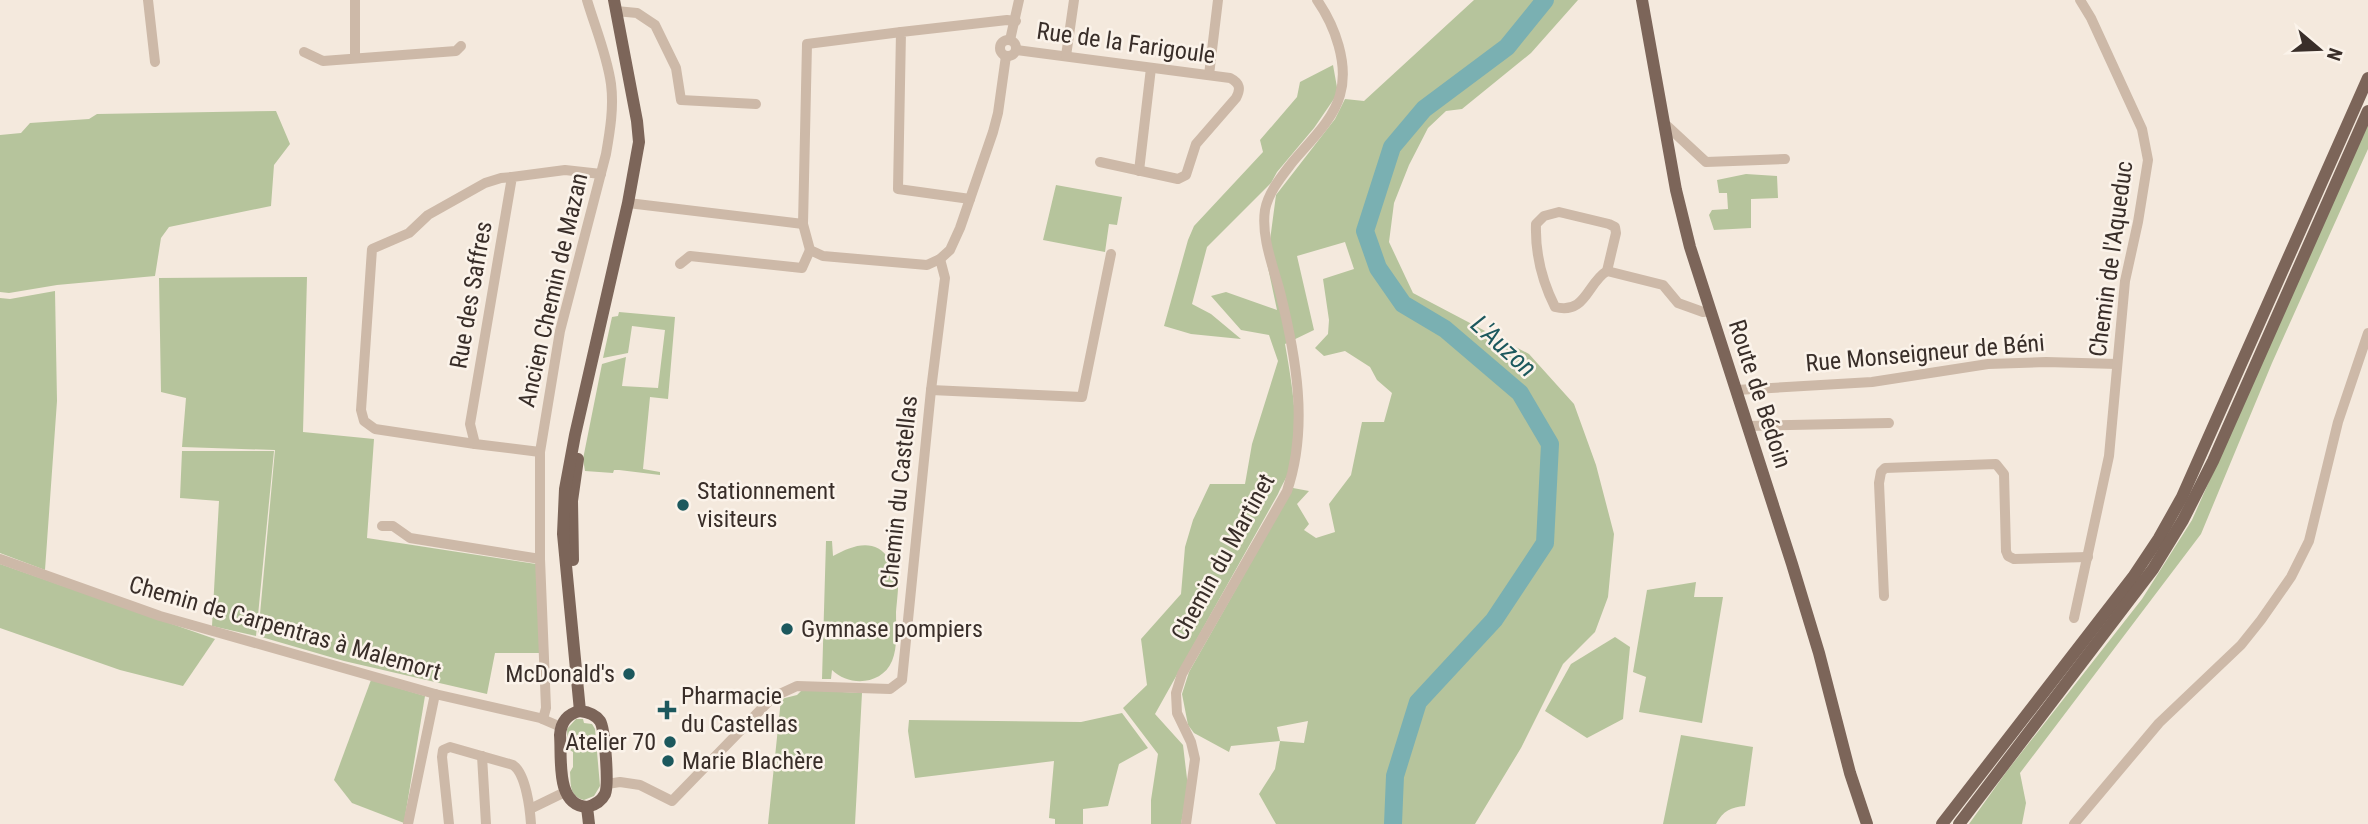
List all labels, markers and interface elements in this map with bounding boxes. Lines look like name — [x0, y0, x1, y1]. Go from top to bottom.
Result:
north arrow — [2284, 14, 2354, 84]
street label: Rue de la Farigoule — [1035, 17, 1217, 69]
text: N — [2322, 45, 2347, 64]
street label: Chemin de l'Aqueduc — [2083, 159, 2139, 359]
street label: Ancien Chemin de Mazan — [512, 170, 594, 410]
street label: Rue des Saffres — [444, 219, 498, 371]
water label: L'Auzon — [1465, 309, 1543, 383]
street label: Route de Bédoin — [1723, 316, 1797, 472]
street label: Rue Monseigneur de Béni — [1804, 329, 2046, 377]
street label: Chemin du Castellas — [875, 394, 923, 590]
street label: Chemin du Martinet — [1166, 469, 1280, 645]
place label: Stationnement visiteurs — [697, 477, 835, 533]
marker: Stationnement visiteurs — [675, 497, 691, 513]
street label: Chemin de Carpentras à Malemort — [126, 570, 444, 686]
place label: Gymnase pompiers — [801, 615, 983, 643]
marker: Gymnase pompiers — [779, 621, 795, 637]
place label: McDonald's — [505, 660, 615, 688]
marker: McDonald's — [621, 666, 637, 682]
place label: Pharmacie du Castellas — [681, 682, 798, 738]
marker: Pharmacie du Castellas — [659, 702, 675, 718]
place label: Atelier 70 — [565, 728, 656, 756]
marker: Atelier 70 — [662, 734, 678, 750]
place label: Marie Blachère — [682, 747, 824, 775]
marker: Marie Blachère — [660, 753, 676, 769]

